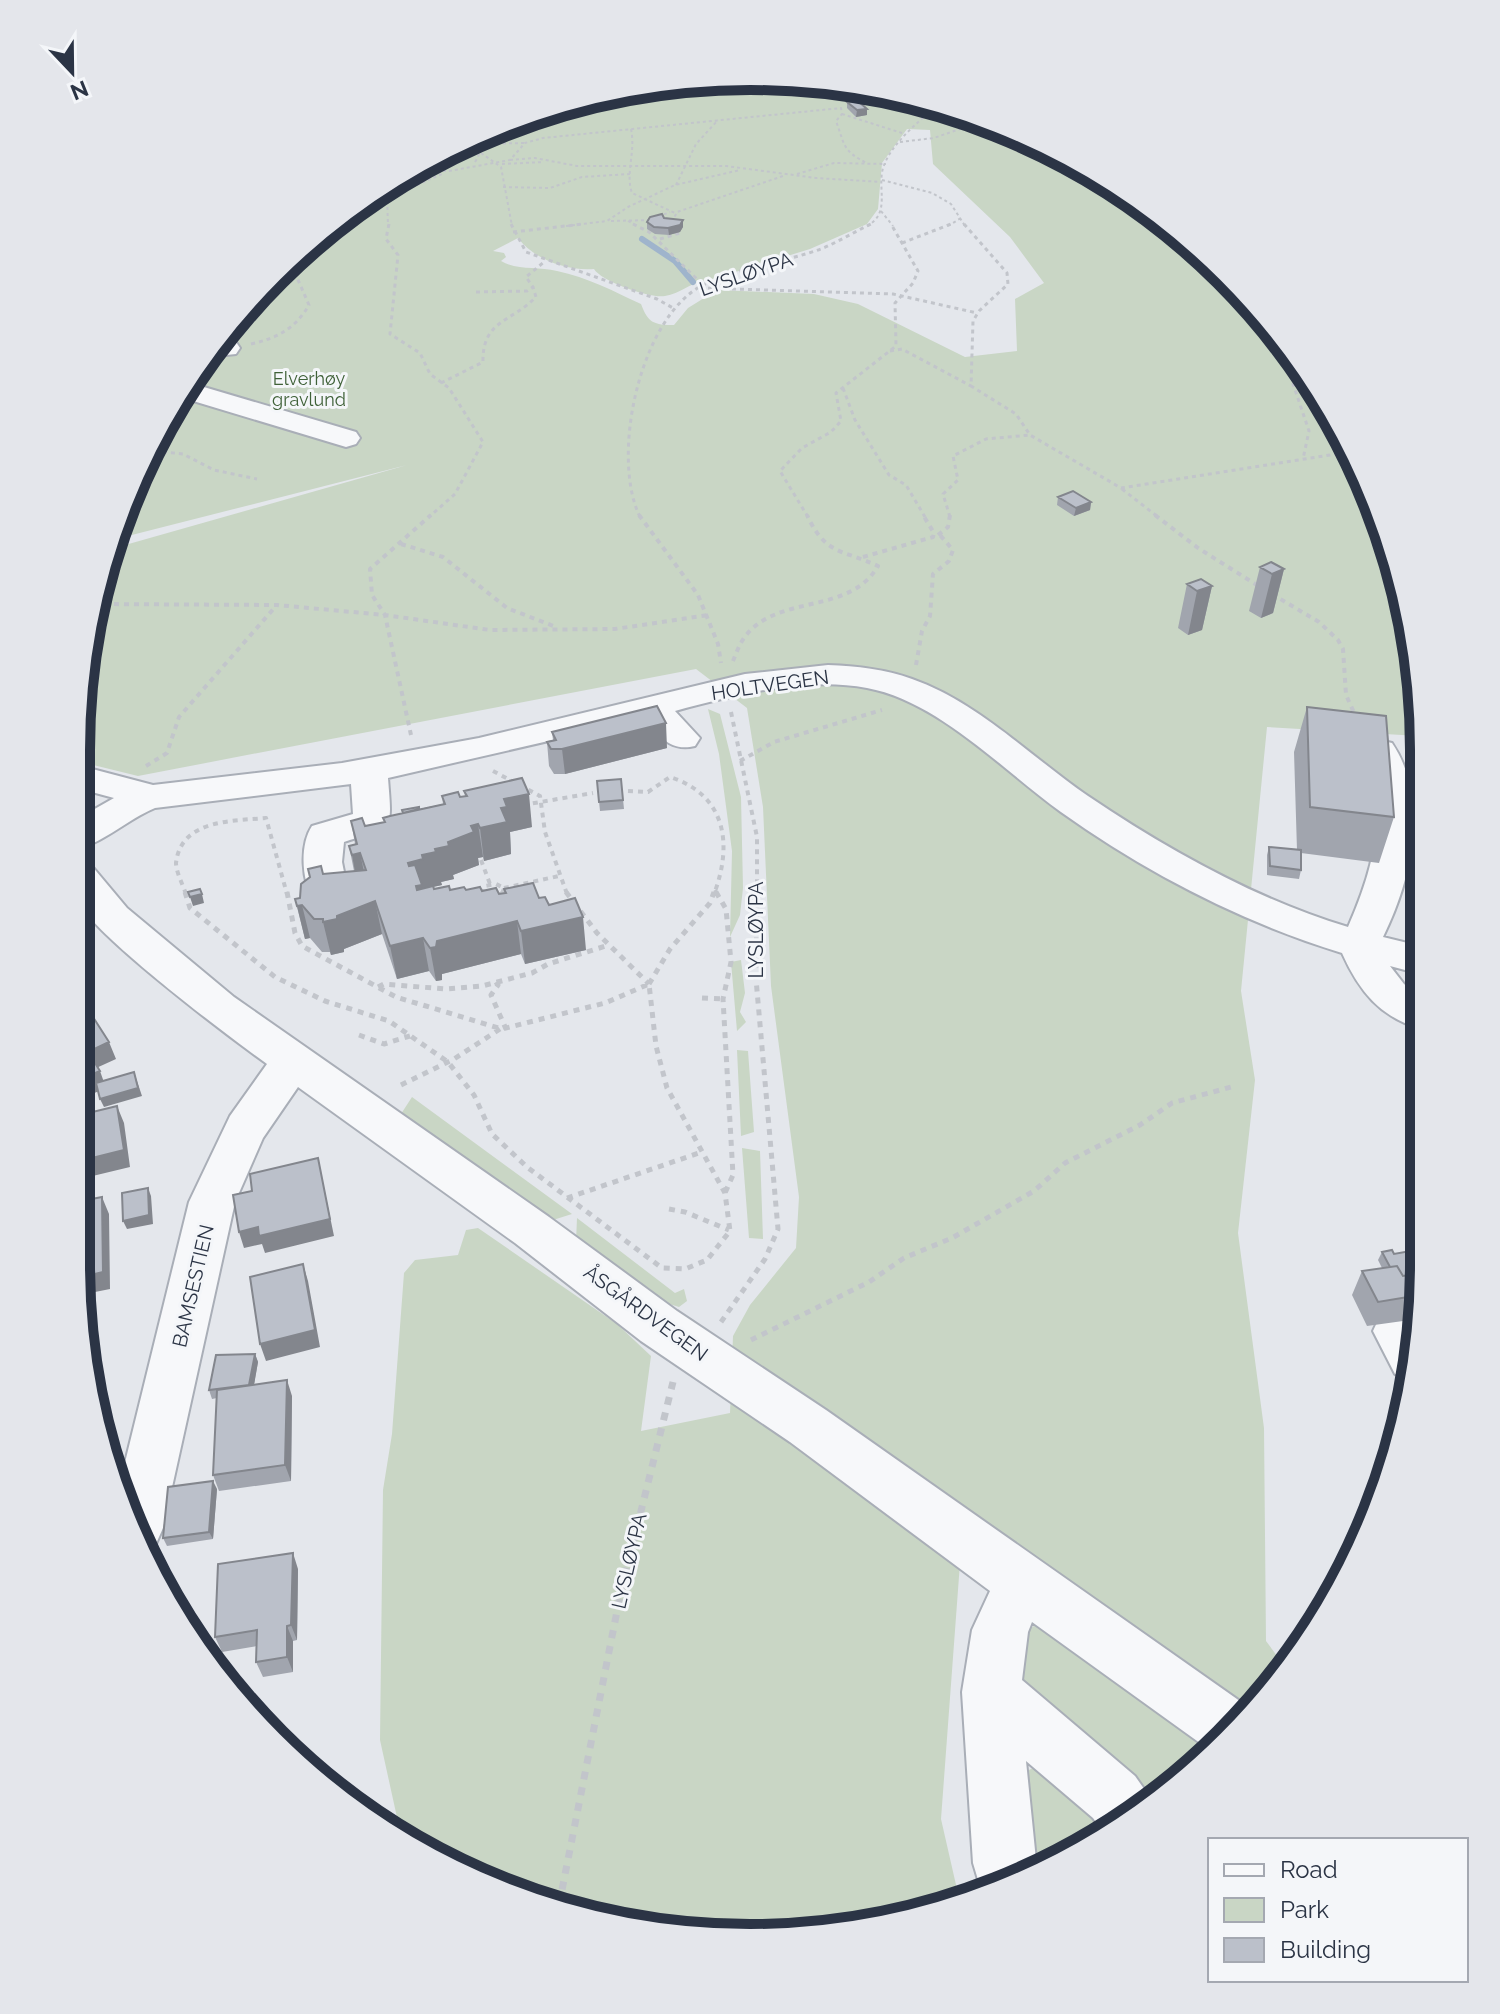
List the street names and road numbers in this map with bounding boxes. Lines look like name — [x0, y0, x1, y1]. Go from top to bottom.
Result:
street label: LYSLØYPA — [696, 247, 796, 301]
street label: HOLTVEGEN — [709, 665, 831, 705]
street label: LYSLØYPA — [744, 881, 768, 979]
street label: BAMSESTIEN — [167, 1222, 219, 1350]
street label: ÅSGÅRDVEGEN — [579, 1259, 713, 1366]
street label: LYSLØYPA — [606, 1510, 652, 1611]

